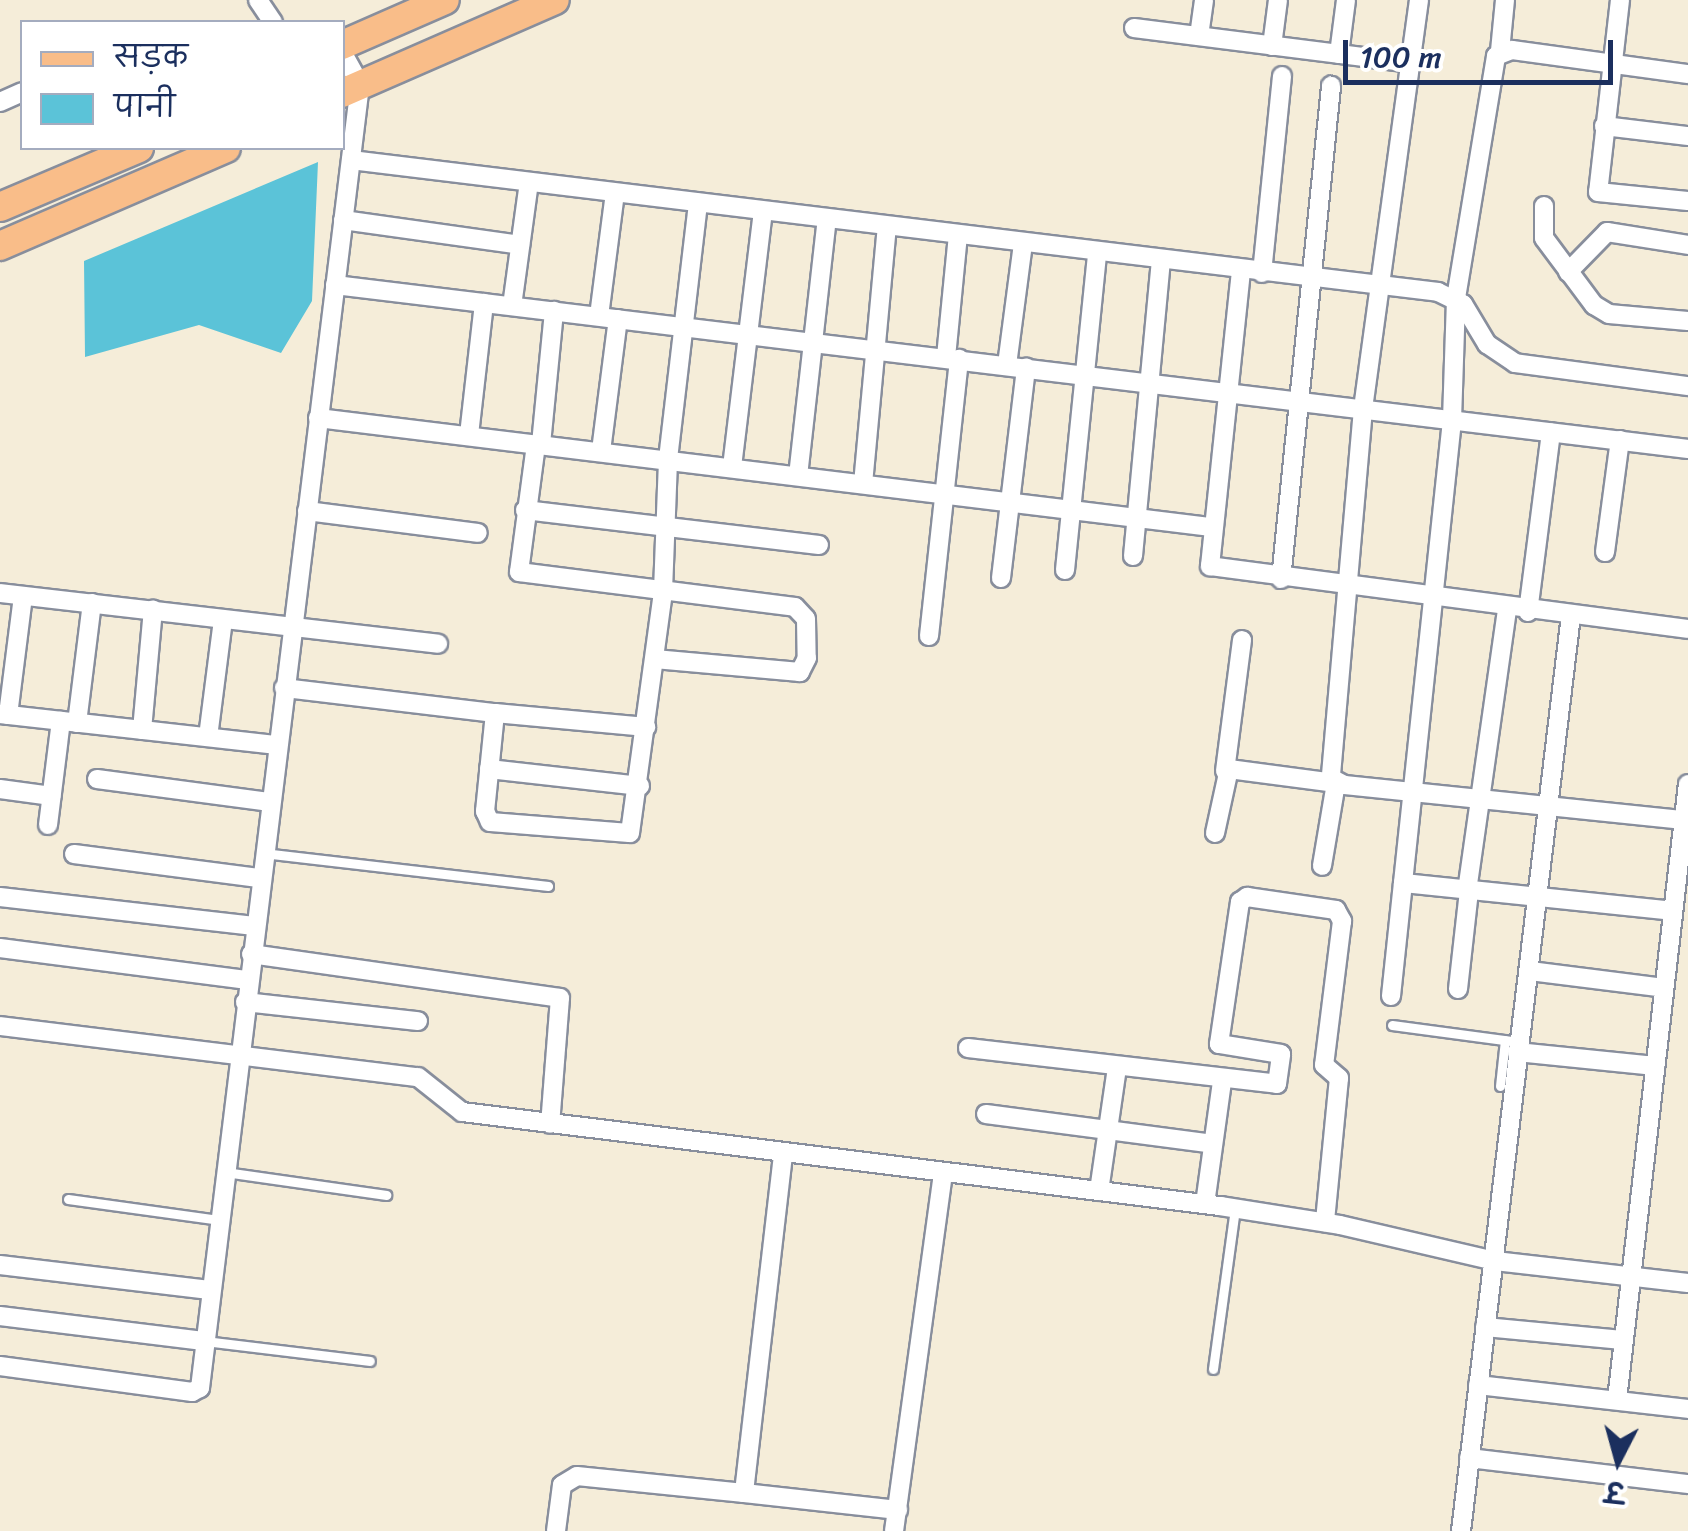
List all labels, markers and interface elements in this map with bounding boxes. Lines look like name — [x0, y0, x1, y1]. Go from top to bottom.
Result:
legend — [20, 20, 345, 150]
scale bar — [1348, 20, 1618, 82]
text: सड़क — [114, 30, 188, 84]
text: 100 m — [1360, 30, 1442, 84]
text: पानी — [114, 80, 175, 134]
north arrow — [1568, 1411, 1668, 1511]
text: उ — [1603, 1466, 1627, 1517]

